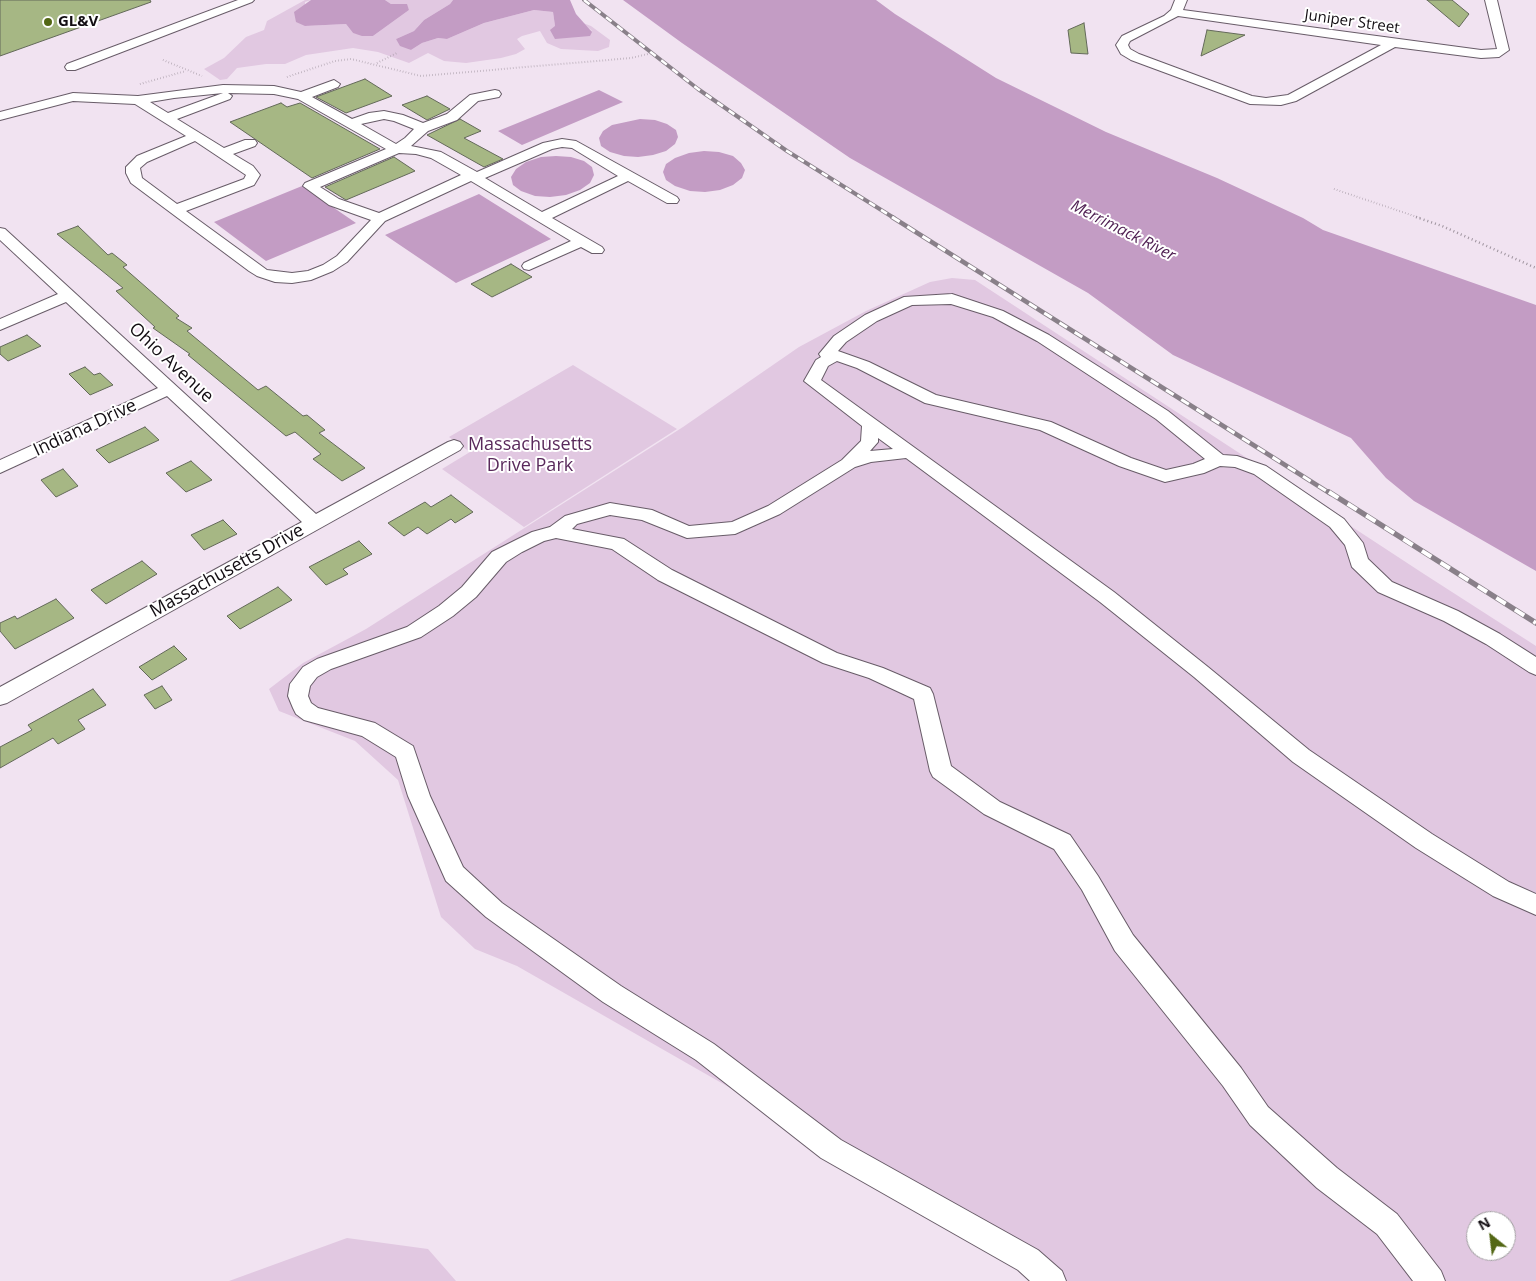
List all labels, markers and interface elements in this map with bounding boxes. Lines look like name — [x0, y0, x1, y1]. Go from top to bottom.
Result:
street label: Juniper Street — [1303, 6, 1401, 38]
place label: GL&V — [58, 13, 98, 31]
marker: GL&V — [42, 16, 54, 28]
water label: Merrimack River — [1067, 196, 1179, 266]
street label: Ohio Avenue — [124, 318, 218, 408]
street label: Indiana Drive — [30, 395, 140, 461]
park label: Massachusetts Drive Park — [468, 434, 592, 476]
street label: Massachusetts Drive — [146, 520, 308, 622]
north arrow — [1466, 1211, 1516, 1261]
text: N — [1474, 1212, 1494, 1234]

